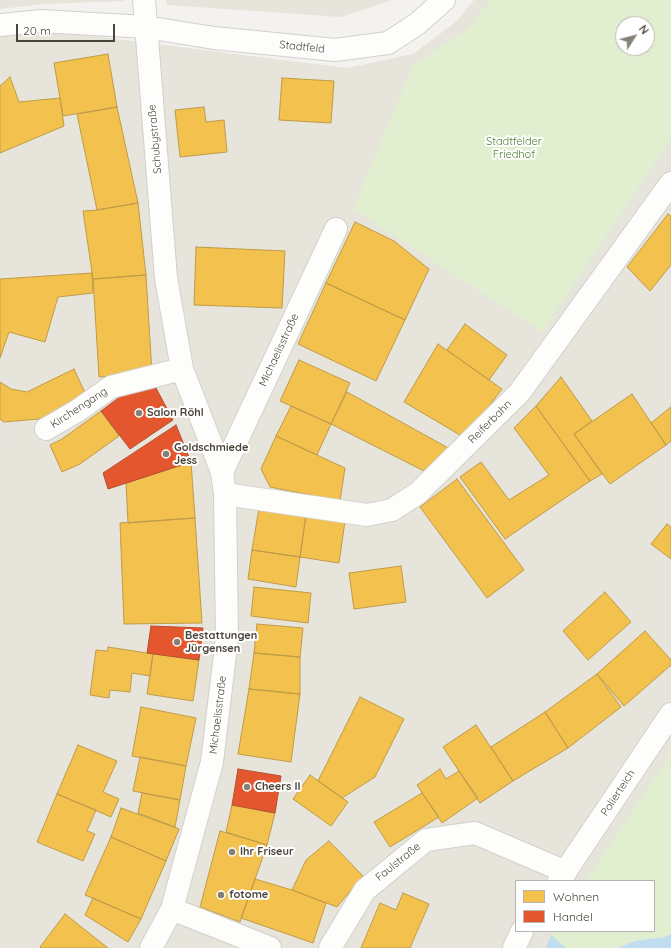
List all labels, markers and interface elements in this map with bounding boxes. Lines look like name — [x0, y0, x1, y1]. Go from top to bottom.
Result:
scale bar — [18, 16, 117, 42]
north arrow — [615, 16, 655, 56]
text: N — [636, 22, 652, 37]
text: 20 m — [23, 23, 51, 38]
street label: Stadtfeld — [279, 38, 325, 56]
street label: Schubystraße — [145, 104, 165, 174]
park label: Stadtfelder Friedhof — [486, 135, 542, 161]
street label: Michaelisstraße — [256, 311, 302, 389]
street label: Kirchengang — [48, 385, 110, 431]
street label: Reiferbahn — [466, 398, 514, 446]
place label: Salon Röhl — [147, 406, 204, 420]
marker: Salon Röhl — [134, 408, 144, 418]
place label: Goldschmiede Jess — [174, 441, 248, 467]
marker: Goldschmiede Jess — [161, 449, 171, 459]
place label: Bestattungen Jürgensen — [185, 629, 257, 655]
marker: Bestattungen Jürgensen — [172, 637, 182, 647]
street label: Michaelisstraße — [207, 675, 229, 755]
street label: Polierteich — [598, 767, 638, 819]
place label: Cheers II — [255, 780, 301, 794]
marker: Cheers II — [242, 782, 252, 792]
street label: Faulstraße — [373, 840, 423, 884]
place label: Ihr Friseur — [240, 845, 294, 859]
marker: Ihr Friseur — [227, 847, 237, 857]
legend — [515, 880, 655, 932]
place label: fotome — [229, 888, 268, 902]
text: Wohnen — [553, 889, 599, 904]
marker: fotome — [216, 890, 226, 900]
text: Handel — [553, 909, 593, 924]

